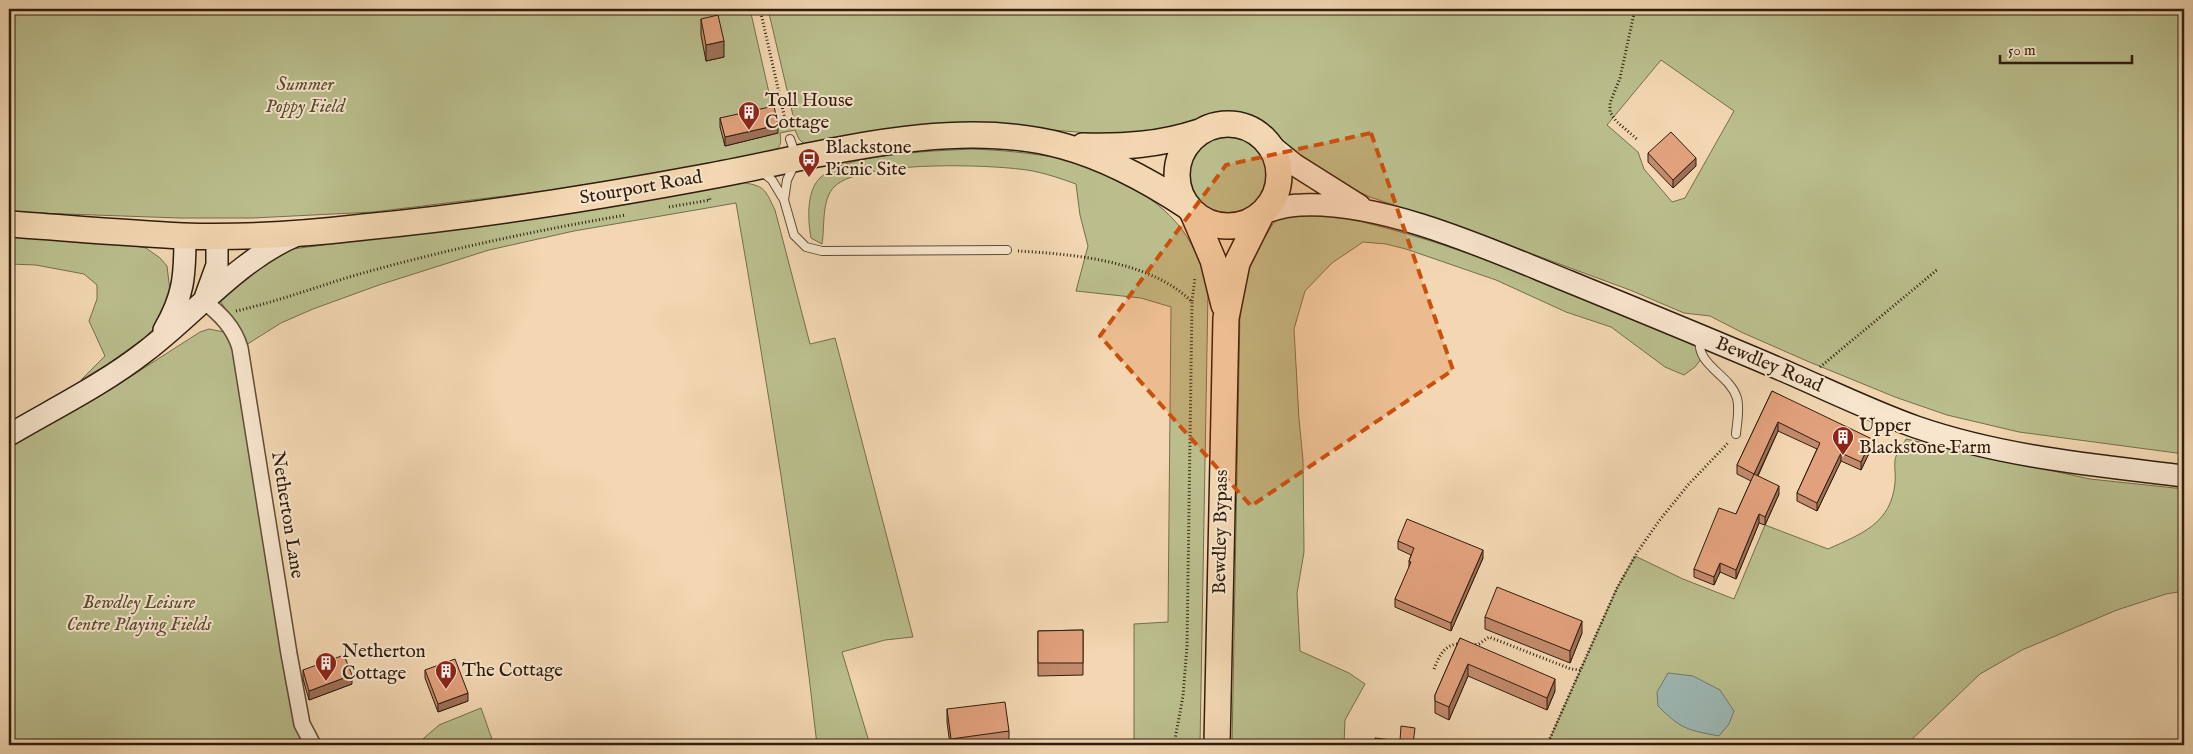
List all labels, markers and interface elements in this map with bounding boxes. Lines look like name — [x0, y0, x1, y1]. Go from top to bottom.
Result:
scale bar — [2000, 32, 2133, 64]
text: 50 m — [2008, 41, 2036, 60]
park label: Summer Poppy Field — [265, 73, 346, 119]
place label: Toll House Cottage — [765, 89, 854, 135]
building icon: Toll House Cottage — [737, 100, 761, 131]
place label: Blackstone Picnic Site — [825, 136, 912, 182]
bus stop icon: Blackstone Picnic Site — [797, 147, 821, 178]
street label: Stourport Road — [578, 165, 705, 211]
street label: Bewdley Road — [1712, 332, 1827, 399]
place label: Upper Blackstone Farm — [1859, 414, 1992, 460]
building icon: Upper Blackstone Farm — [1831, 425, 1855, 456]
street label: Netherton Lane — [265, 450, 309, 581]
street label: Bewdley Bypass — [1208, 469, 1234, 595]
park label: Bewdley Leisure Centre Playing Fields — [67, 591, 212, 637]
place label: Netherton Cottage — [342, 640, 426, 686]
building icon: Netherton Cottage — [314, 651, 338, 682]
building icon: The Cottage — [434, 659, 458, 690]
place label: The Cottage — [462, 659, 563, 683]

